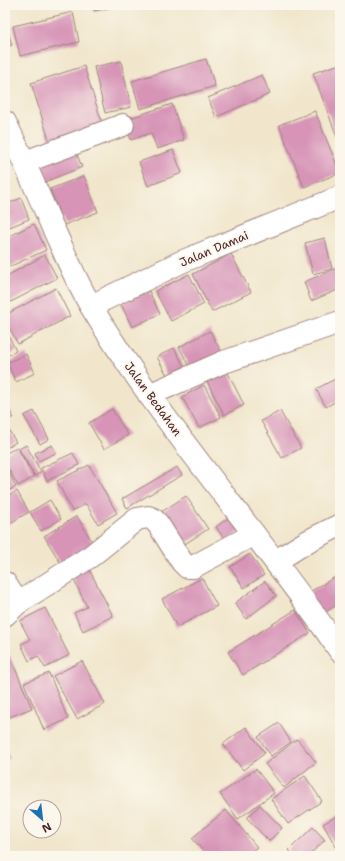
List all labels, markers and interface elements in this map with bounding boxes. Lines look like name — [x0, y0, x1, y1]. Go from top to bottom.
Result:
street label: Jalan Damai — [177, 227, 251, 271]
street label: Jalan Bedahan — [121, 359, 185, 439]
north arrow — [22, 799, 62, 839]
text: N — [39, 819, 54, 836]

